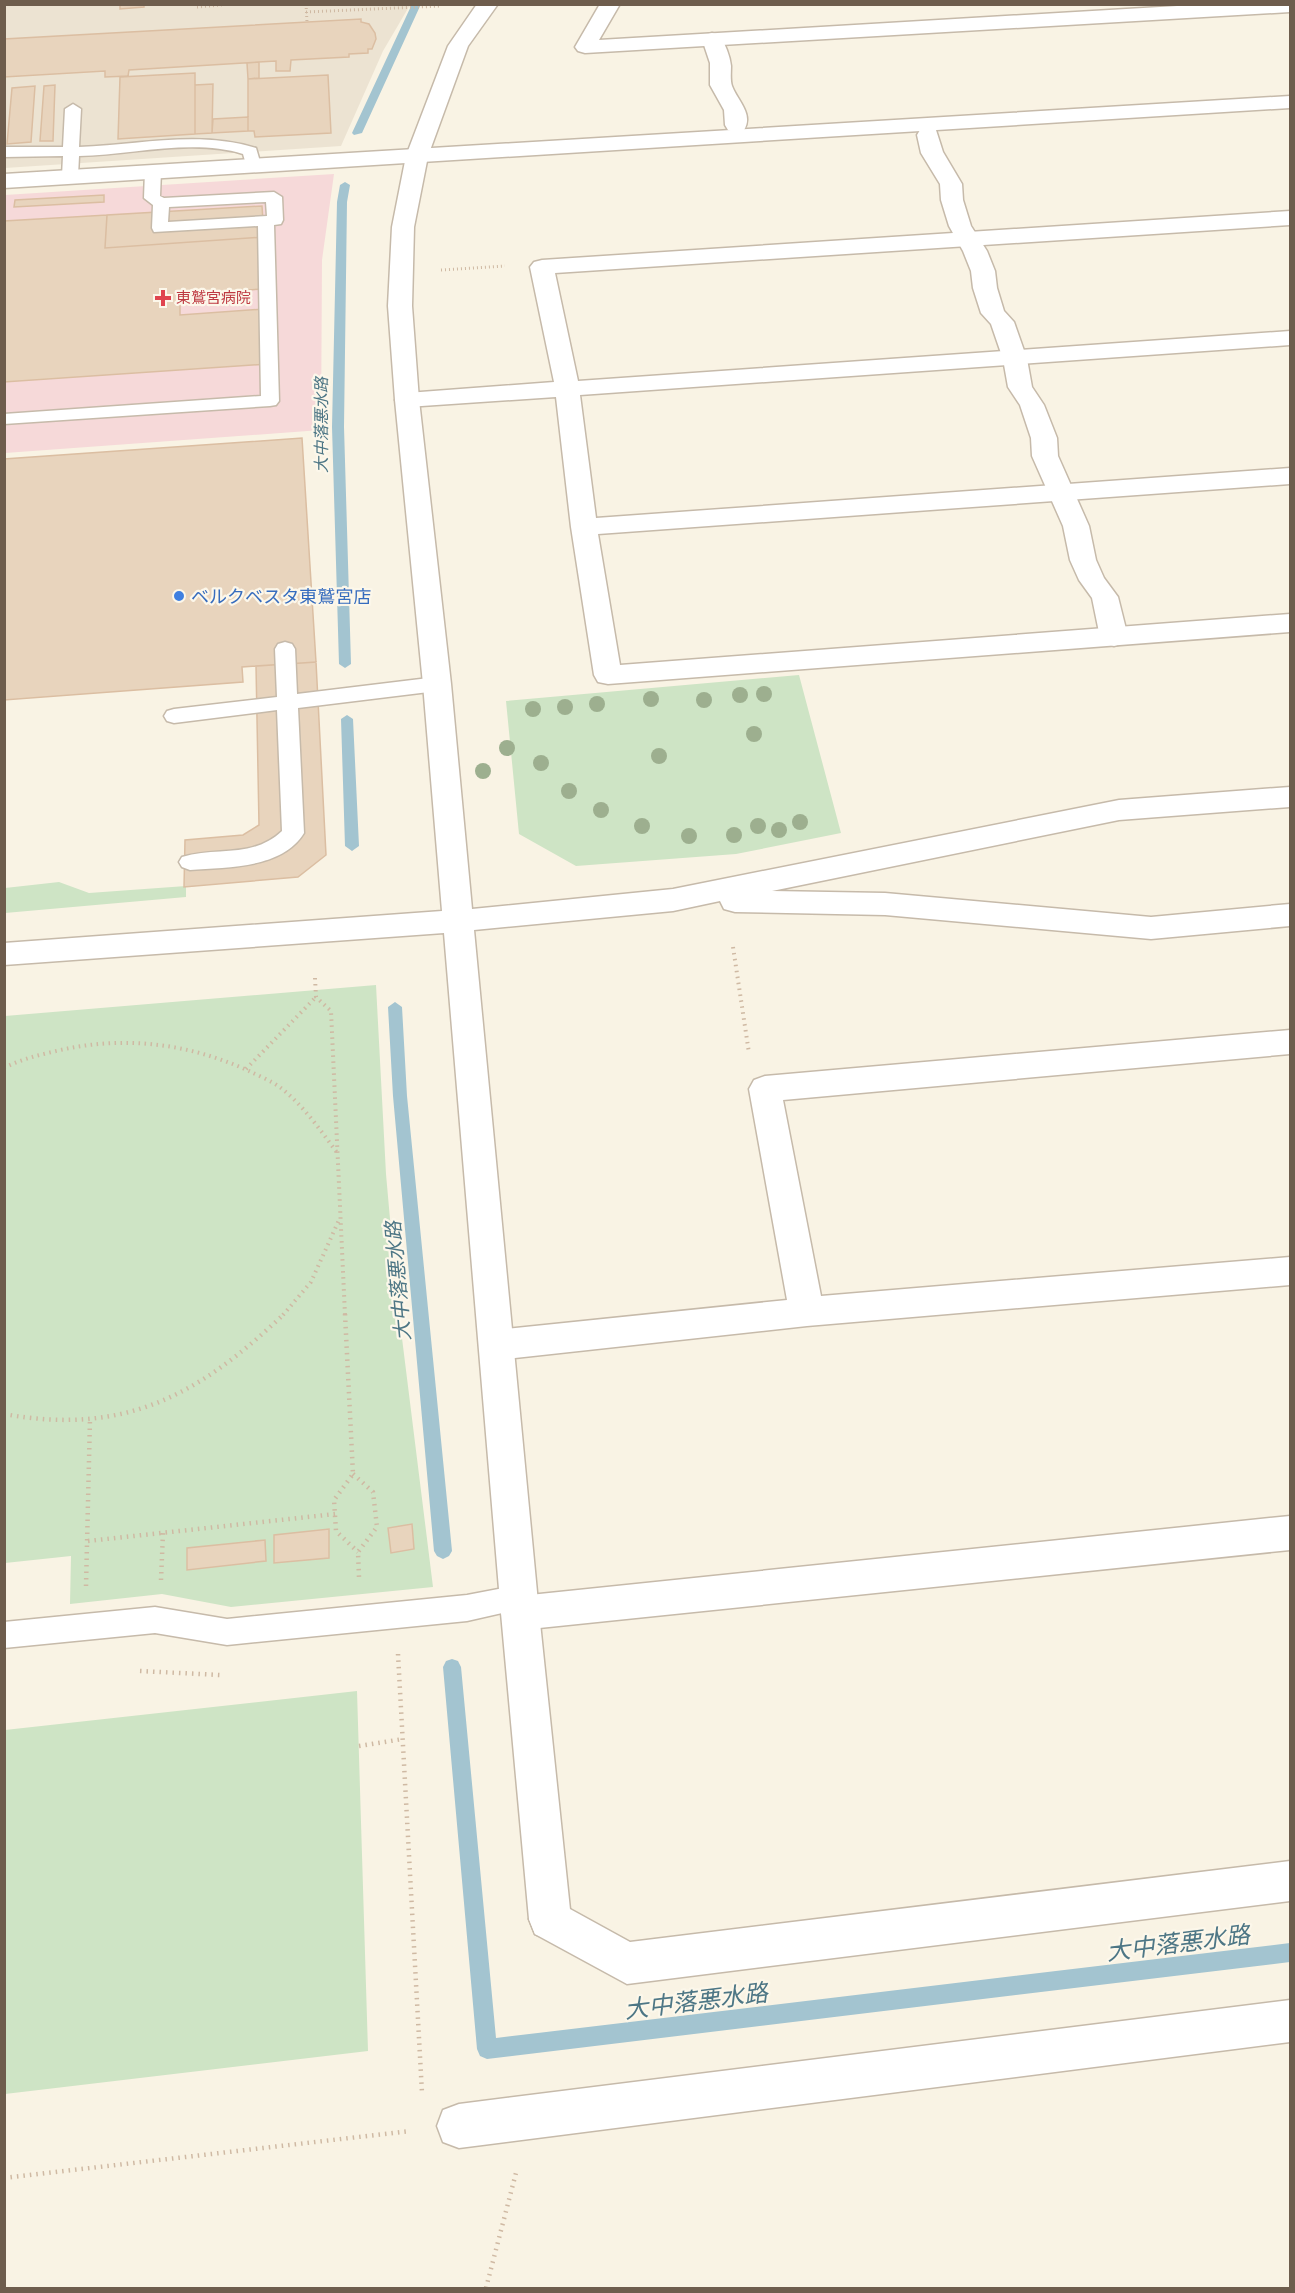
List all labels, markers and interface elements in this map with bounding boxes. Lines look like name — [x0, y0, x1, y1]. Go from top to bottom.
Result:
marker: 東鷲宮病院 — [154, 289, 172, 307]
place label: 東鷲宮病院 — [176, 289, 251, 307]
water label: 大中落悪水路 — [312, 375, 331, 473]
place label: ベルクベスタ東鷲宮店 — [191, 586, 371, 607]
marker: ベルクベスタ東鷲宮店 — [172, 589, 186, 603]
water label: 大中落悪水路 — [381, 1218, 415, 1342]
water label: 大中落悪水路 — [1105, 1920, 1253, 1966]
water label: 大中落悪水路 — [623, 1978, 771, 2024]

